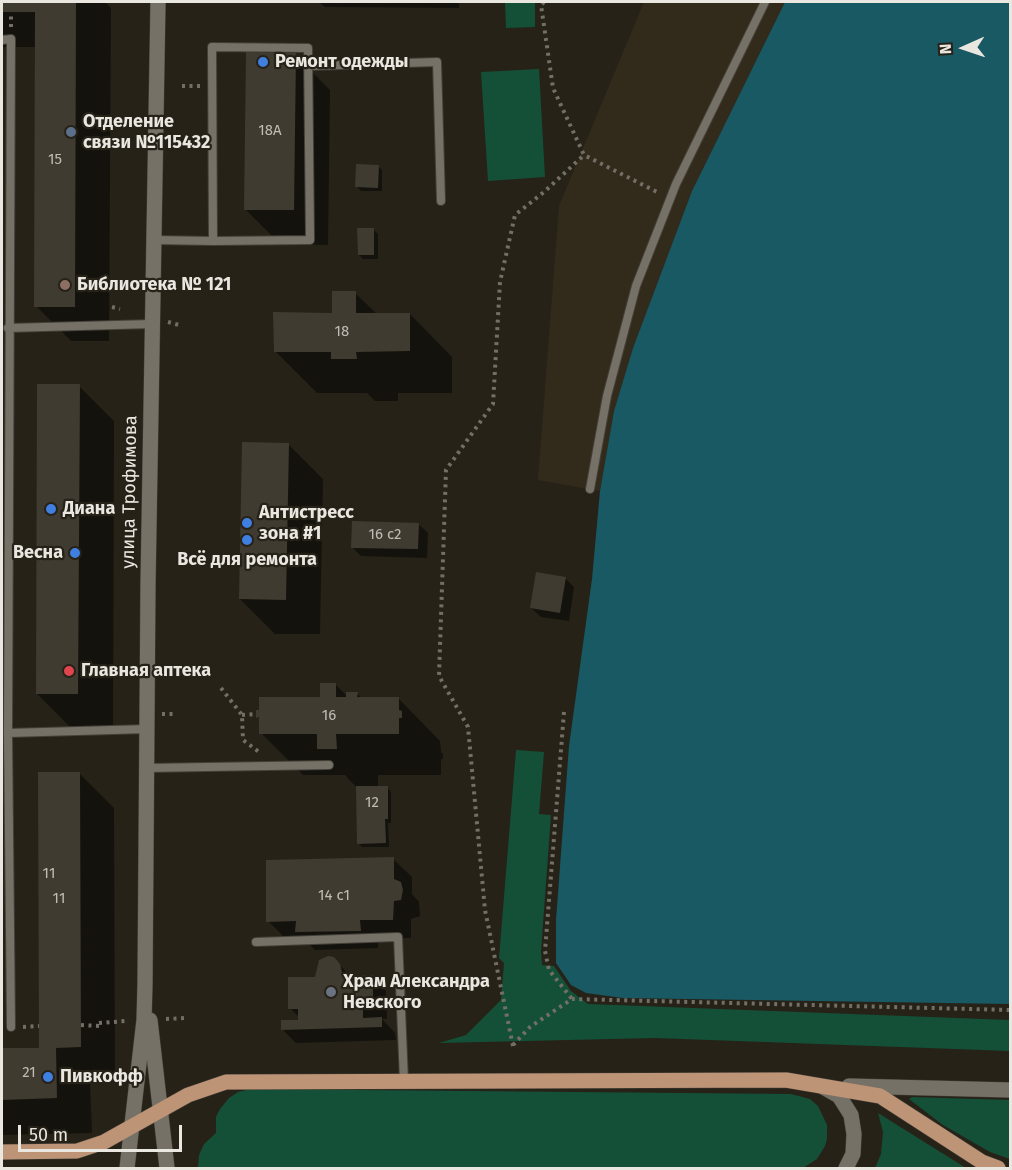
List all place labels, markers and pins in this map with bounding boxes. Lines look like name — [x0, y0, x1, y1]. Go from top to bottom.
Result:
place label: Ремонт одежды — [275, 51, 408, 73]
marker: Ремонт одежды — [256, 55, 270, 69]
place label: Отделение связи №115432 — [83, 111, 210, 154]
marker: Отделение связи №115432 — [64, 125, 78, 139]
place label: Библиотека № 121 — [77, 274, 231, 296]
marker: Библиотека № 121 — [58, 278, 72, 292]
place label: Диана — [63, 498, 115, 520]
marker: Диана — [44, 502, 58, 516]
place label: Антистресс зона #1 — [259, 502, 354, 544]
marker: Антистресс зона #1 — [240, 516, 254, 530]
marker: Всё для ремонта — [240, 533, 254, 547]
place label: Весна — [13, 542, 63, 564]
marker: Весна — [68, 546, 82, 560]
place label: Всё для ремонта — [177, 549, 317, 571]
place label: Главная аптека — [81, 660, 211, 682]
marker: Главная аптека — [62, 664, 76, 678]
place label: Храм Александра Невского — [343, 971, 490, 1014]
marker: Храм Александра Невского — [324, 985, 338, 999]
place label: Пивкофф — [60, 1066, 143, 1088]
marker: Пивкофф — [41, 1070, 55, 1084]

